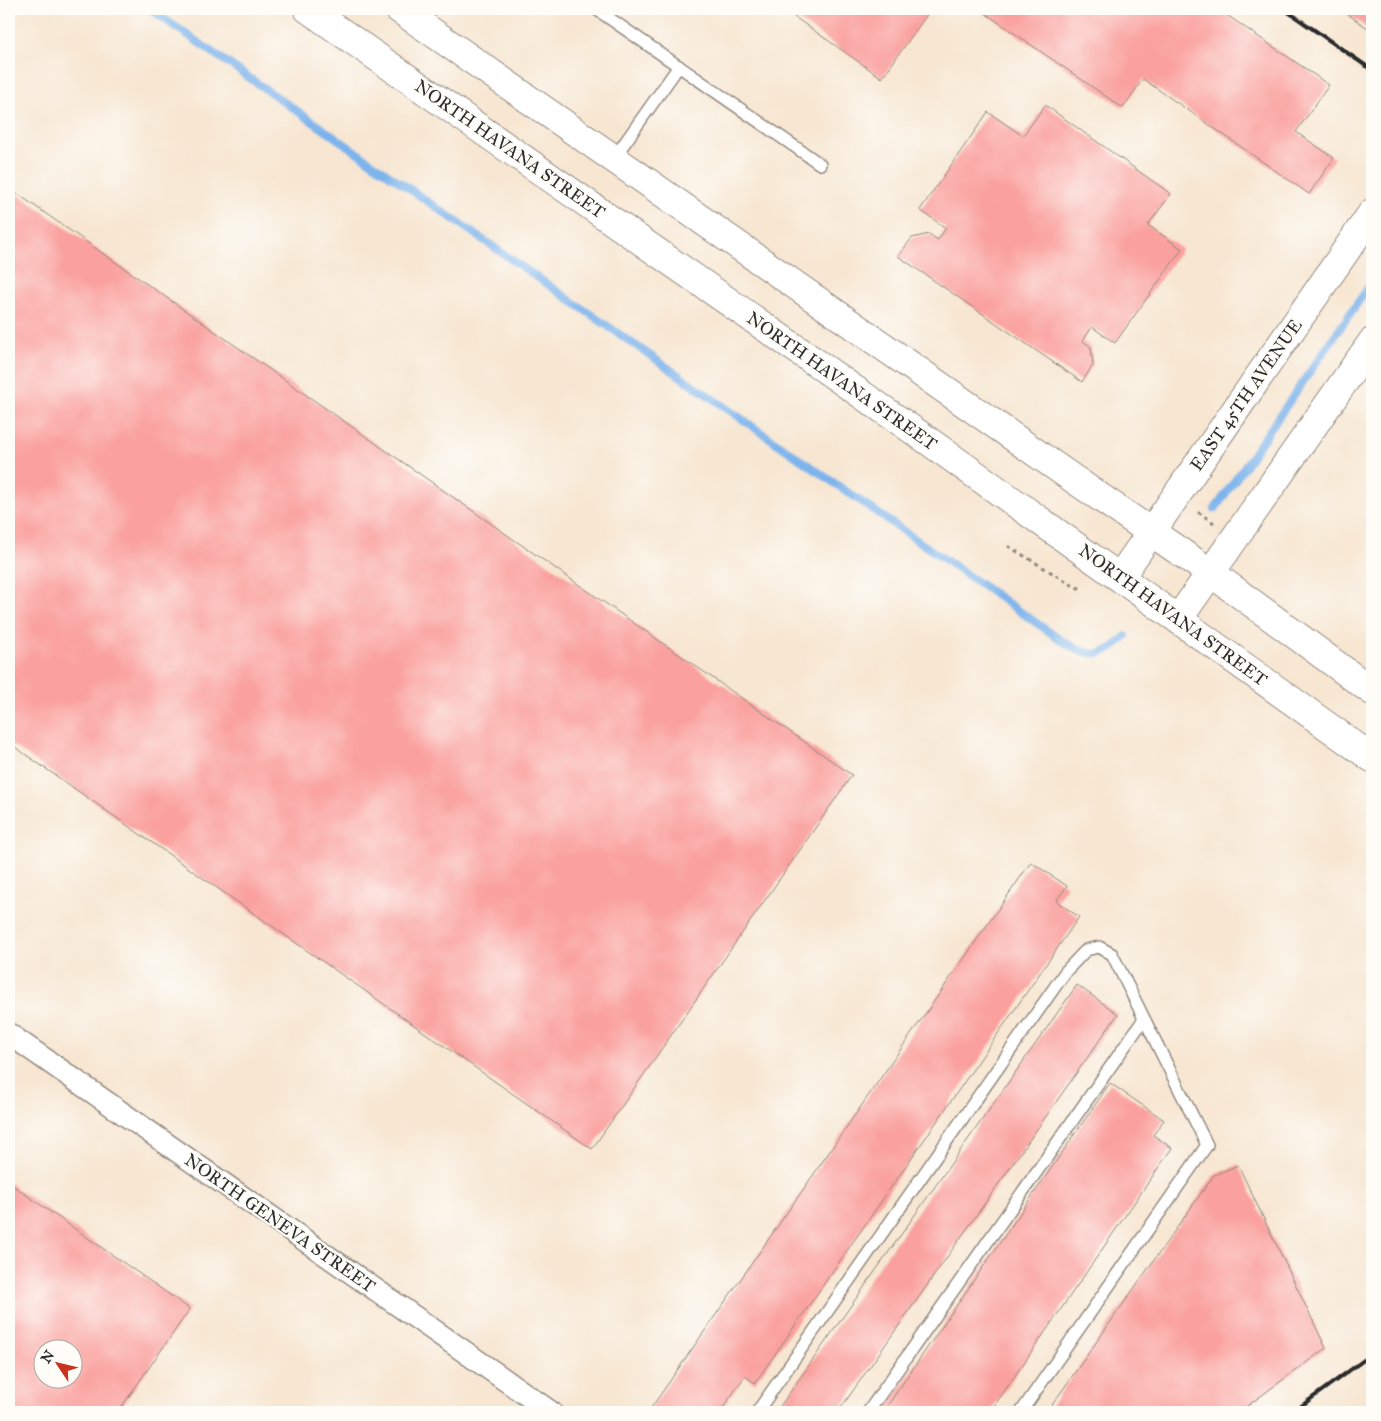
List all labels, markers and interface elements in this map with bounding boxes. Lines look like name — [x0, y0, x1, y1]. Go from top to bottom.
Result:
street label: NORTH HAVANA STREET — [411, 75, 609, 223]
street label: NORTH HAVANA STREET — [743, 307, 941, 455]
street label: EAST 45TH AVENUE — [1185, 315, 1307, 475]
street label: NORTH HAVANA STREET — [1075, 539, 1271, 691]
street label: NORTH GENEVA STREET — [180, 1149, 380, 1297]
north arrow — [32, 1338, 82, 1388]
text: N — [37, 1347, 58, 1367]

